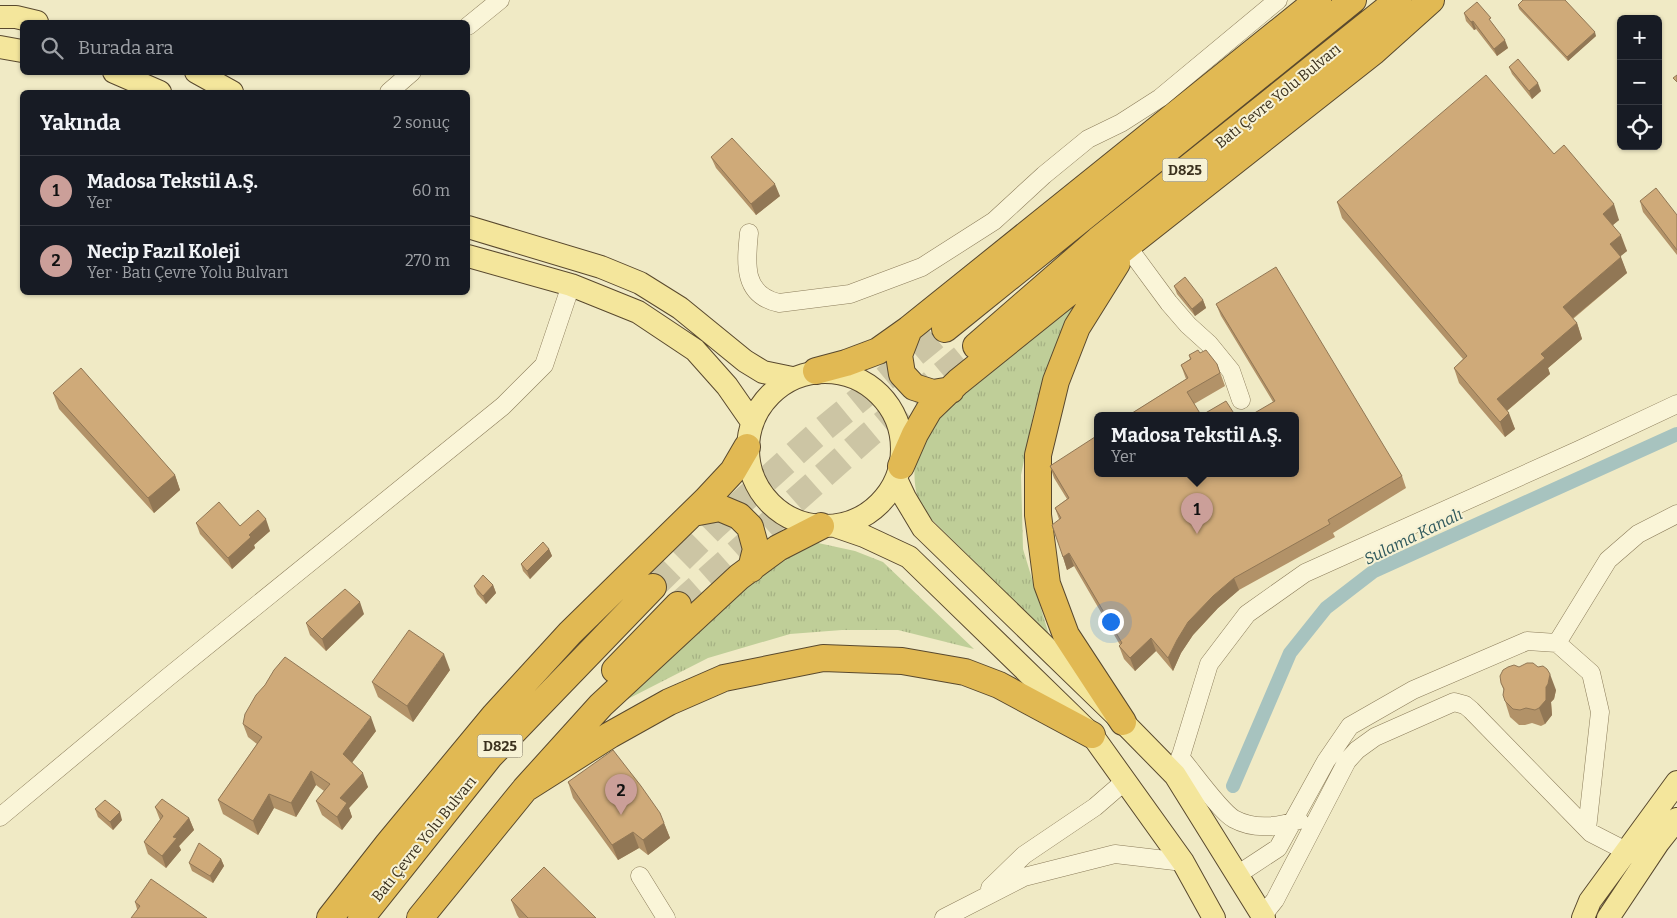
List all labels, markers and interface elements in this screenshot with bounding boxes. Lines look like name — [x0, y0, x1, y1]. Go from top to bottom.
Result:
map controls — [1617, 15, 1662, 150]
button: + — [1617, 15, 1662, 60]
search box — [20, 20, 470, 75]
icon: search — [38, 34, 66, 62]
text: Burada ara — [78, 36, 174, 59]
street label: Batı Çevre Yolu Bulvarı — [1212, 40, 1345, 152]
button: − — [1617, 60, 1662, 105]
button: locate — [1617, 105, 1662, 150]
text: Yakında — [40, 110, 121, 136]
text: 2 sonuç — [393, 113, 450, 132]
road number: D825 — [1162, 158, 1208, 182]
text: Madosa Tekstil A.Ş. — [87, 170, 258, 193]
text: 1 — [53, 181, 59, 200]
text: 60 m — [412, 181, 450, 200]
text: Yer — [87, 193, 112, 212]
text: Necip Fazıl Koleji — [87, 240, 240, 263]
text: 2 — [51, 251, 61, 270]
text: 270 m — [405, 251, 450, 270]
text: Yer · Batı Çevre Yolu Bulvarı — [87, 263, 288, 282]
popup — [1094, 412, 1299, 477]
text: Madosa Tekstil A.Ş. — [1111, 424, 1282, 447]
text: Yer — [1111, 447, 1136, 466]
pin: 1 — [1181, 493, 1213, 534]
water label: Sulama Kanalı — [1361, 504, 1466, 569]
your location — [1098, 609, 1124, 635]
road number: D825 — [478, 734, 522, 758]
street label: Batı Çevre Yolu Bulvarı — [368, 772, 480, 905]
pin: 2 — [605, 774, 637, 815]

